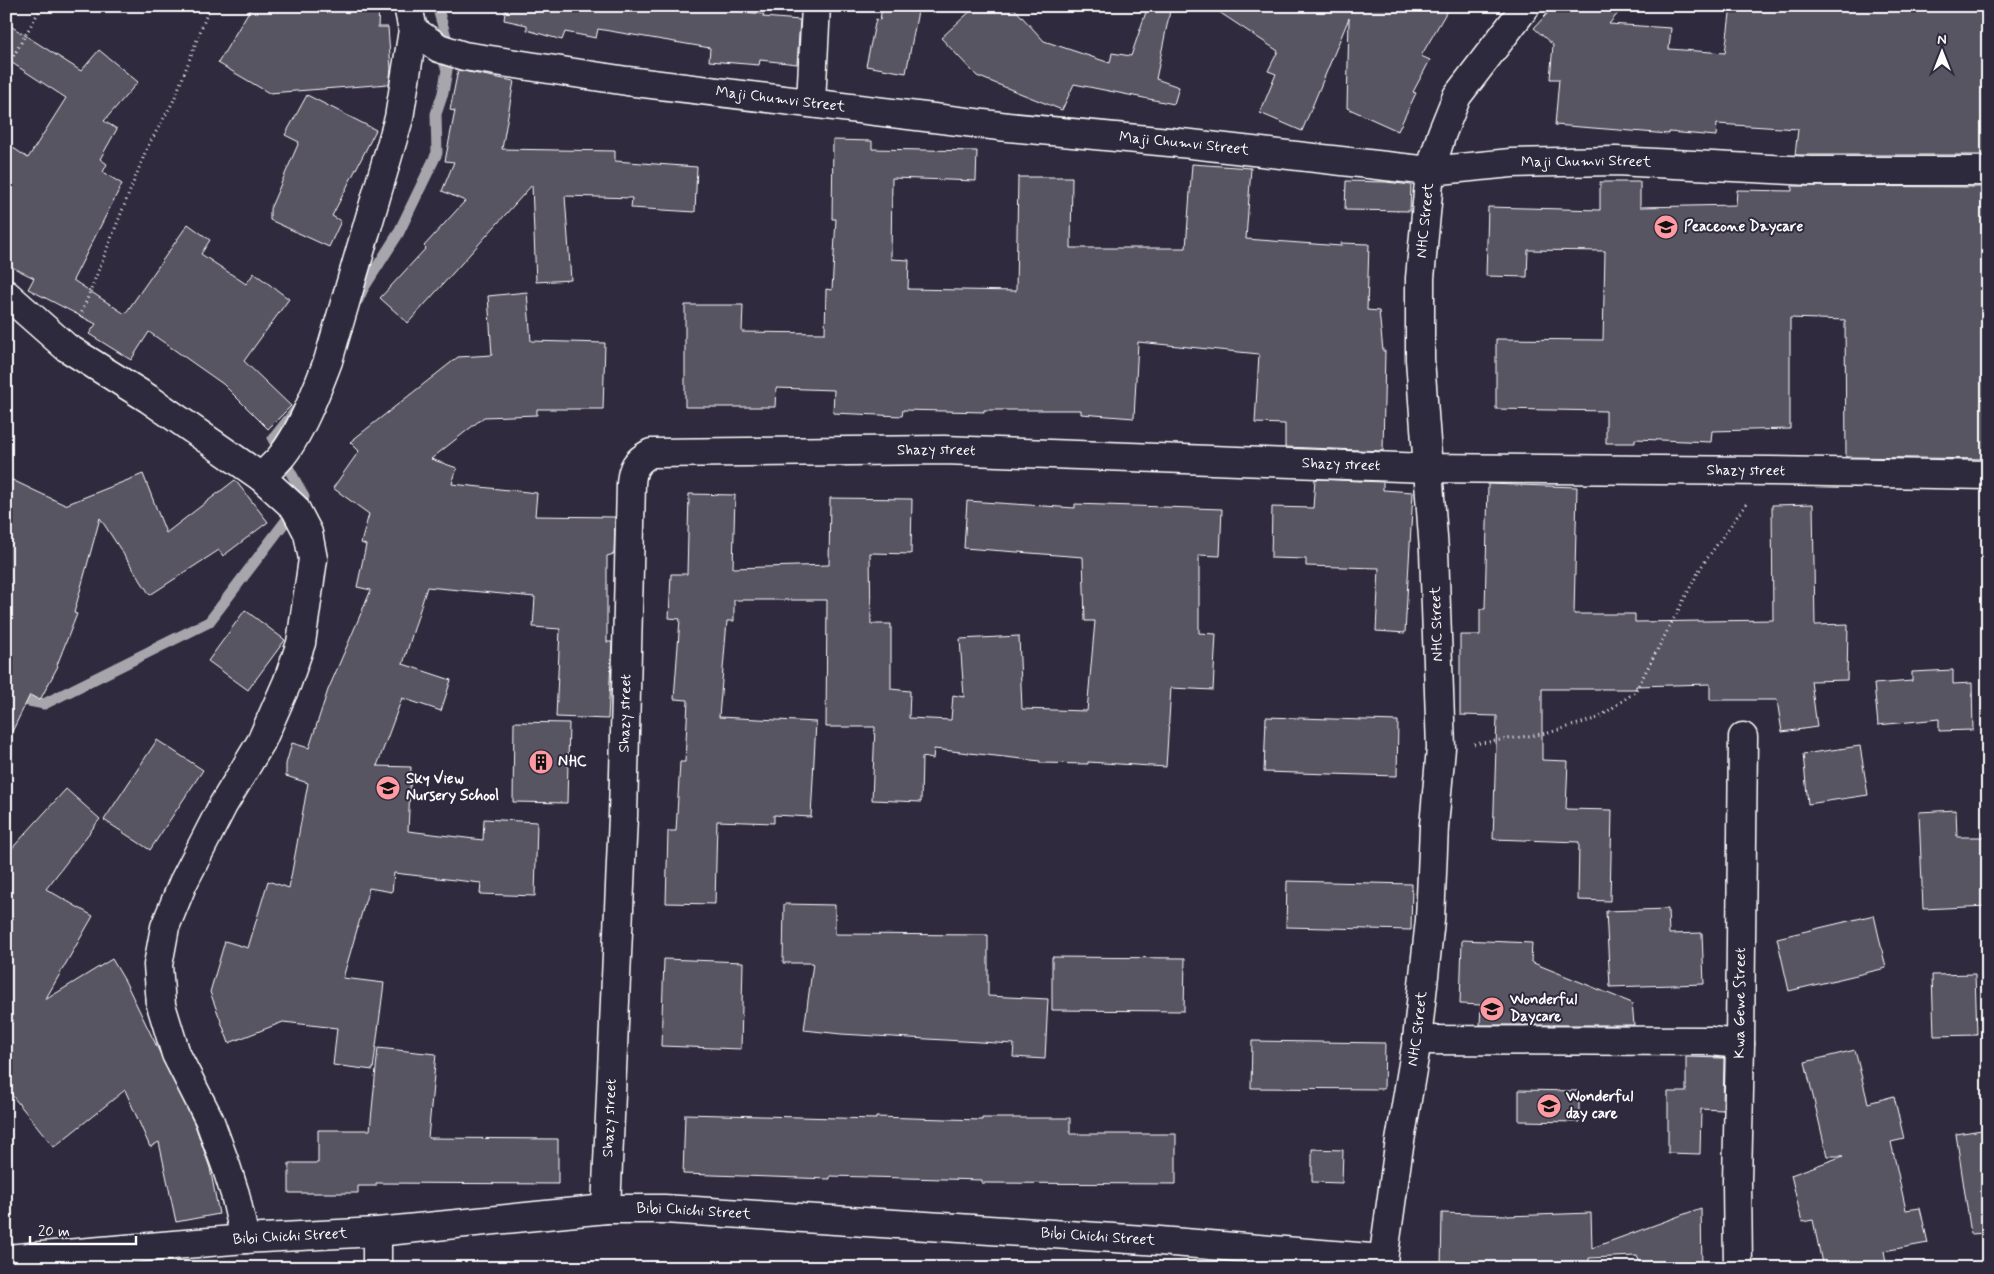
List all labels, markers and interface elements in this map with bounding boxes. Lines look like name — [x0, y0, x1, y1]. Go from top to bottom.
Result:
north arrow — [1916, 28, 1966, 78]
text: N — [1937, 31, 1947, 49]
street label: Maji Chumvi Street — [715, 82, 847, 117]
street label: Maji Chumvi Street — [1118, 127, 1250, 161]
street label: Maji Chumvi Street — [1521, 151, 1652, 173]
street label: NHC Street — [1412, 182, 1439, 259]
school or university icon: Peaceone Daycare — [1653, 214, 1679, 240]
place label: Peaceone Daycare — [1684, 217, 1803, 237]
street label: Shazy street — [897, 440, 976, 461]
street label: Shazy street — [1301, 453, 1381, 476]
street label: Shazy street — [1707, 460, 1786, 481]
street label: NHC Street — [1426, 586, 1448, 662]
street label: Shazy street — [615, 673, 636, 753]
building icon: NHC — [528, 749, 554, 775]
place label: NHC — [558, 752, 587, 772]
place label: Sky View Nursery School — [406, 769, 499, 806]
school or university icon: Sky View Nursery School — [375, 775, 401, 801]
street label: Kwa Gewe Street — [1730, 947, 1751, 1059]
street label: NHC Street — [1403, 990, 1432, 1068]
place label: Wonderful Daycare — [1509, 990, 1577, 1027]
school or university icon: Wonderful Daycare — [1479, 996, 1505, 1022]
street label: Shazy street — [598, 1078, 622, 1158]
place label: Wonderful day care — [1565, 1087, 1633, 1124]
school or university icon: Wonderful day care — [1536, 1093, 1562, 1119]
street label: Bibi Chichi Street — [637, 1199, 752, 1225]
scale bar — [30, 1214, 136, 1246]
text: 20 m — [38, 1222, 70, 1242]
street label: Bibi Chichi Street — [1040, 1223, 1156, 1251]
street label: Bibi Chichi Street — [232, 1224, 348, 1250]

